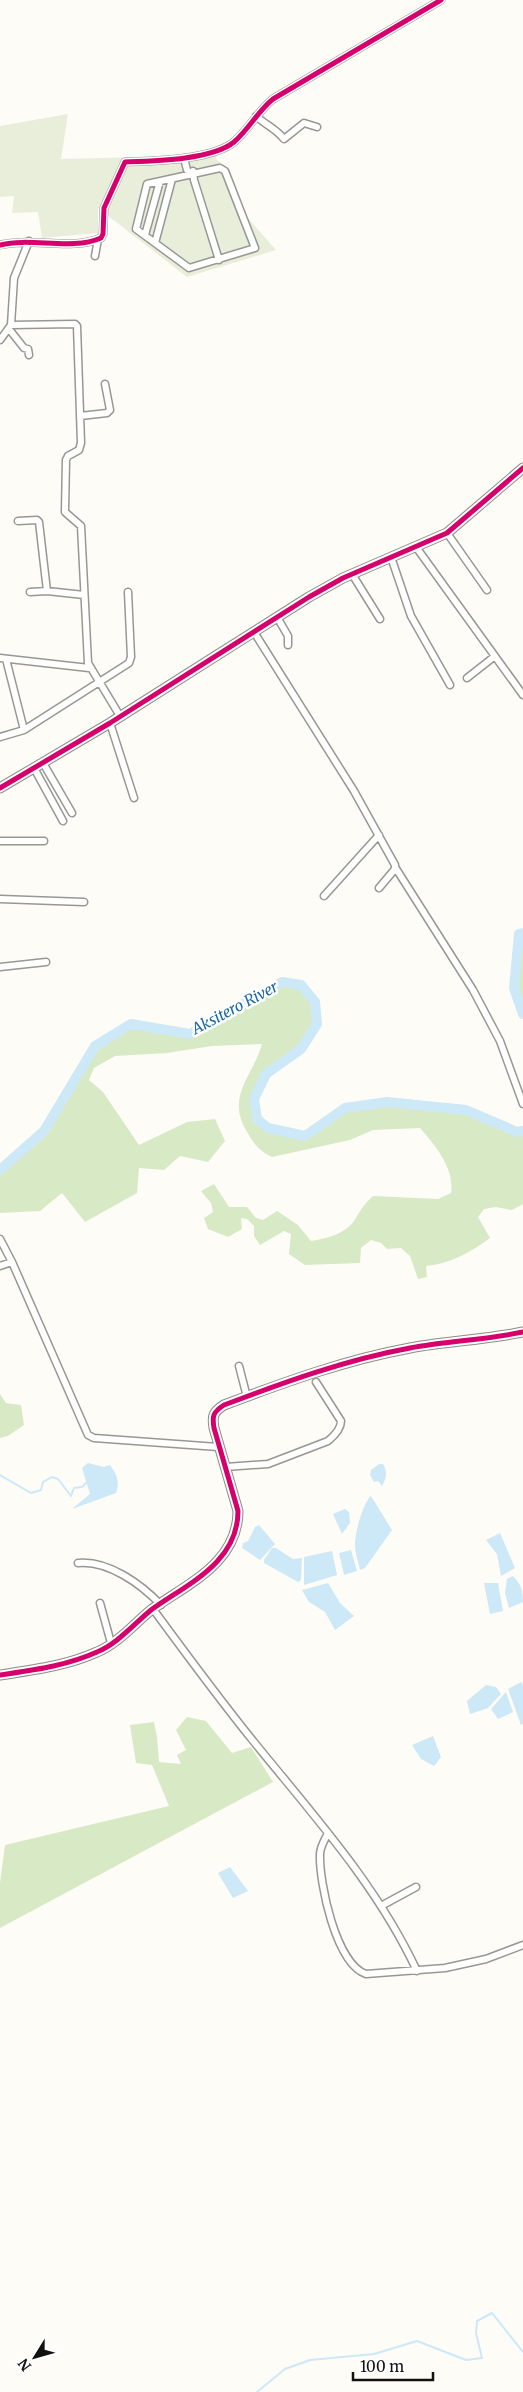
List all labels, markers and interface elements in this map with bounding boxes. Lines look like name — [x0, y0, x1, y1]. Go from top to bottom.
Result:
water label: Aksitero River — [188, 977, 282, 1039]
north arrow — [10, 2332, 60, 2382]
scale bar — [353, 2350, 433, 2382]
text: N — [14, 2355, 35, 2375]
text: 100 m — [360, 2357, 404, 2376]

